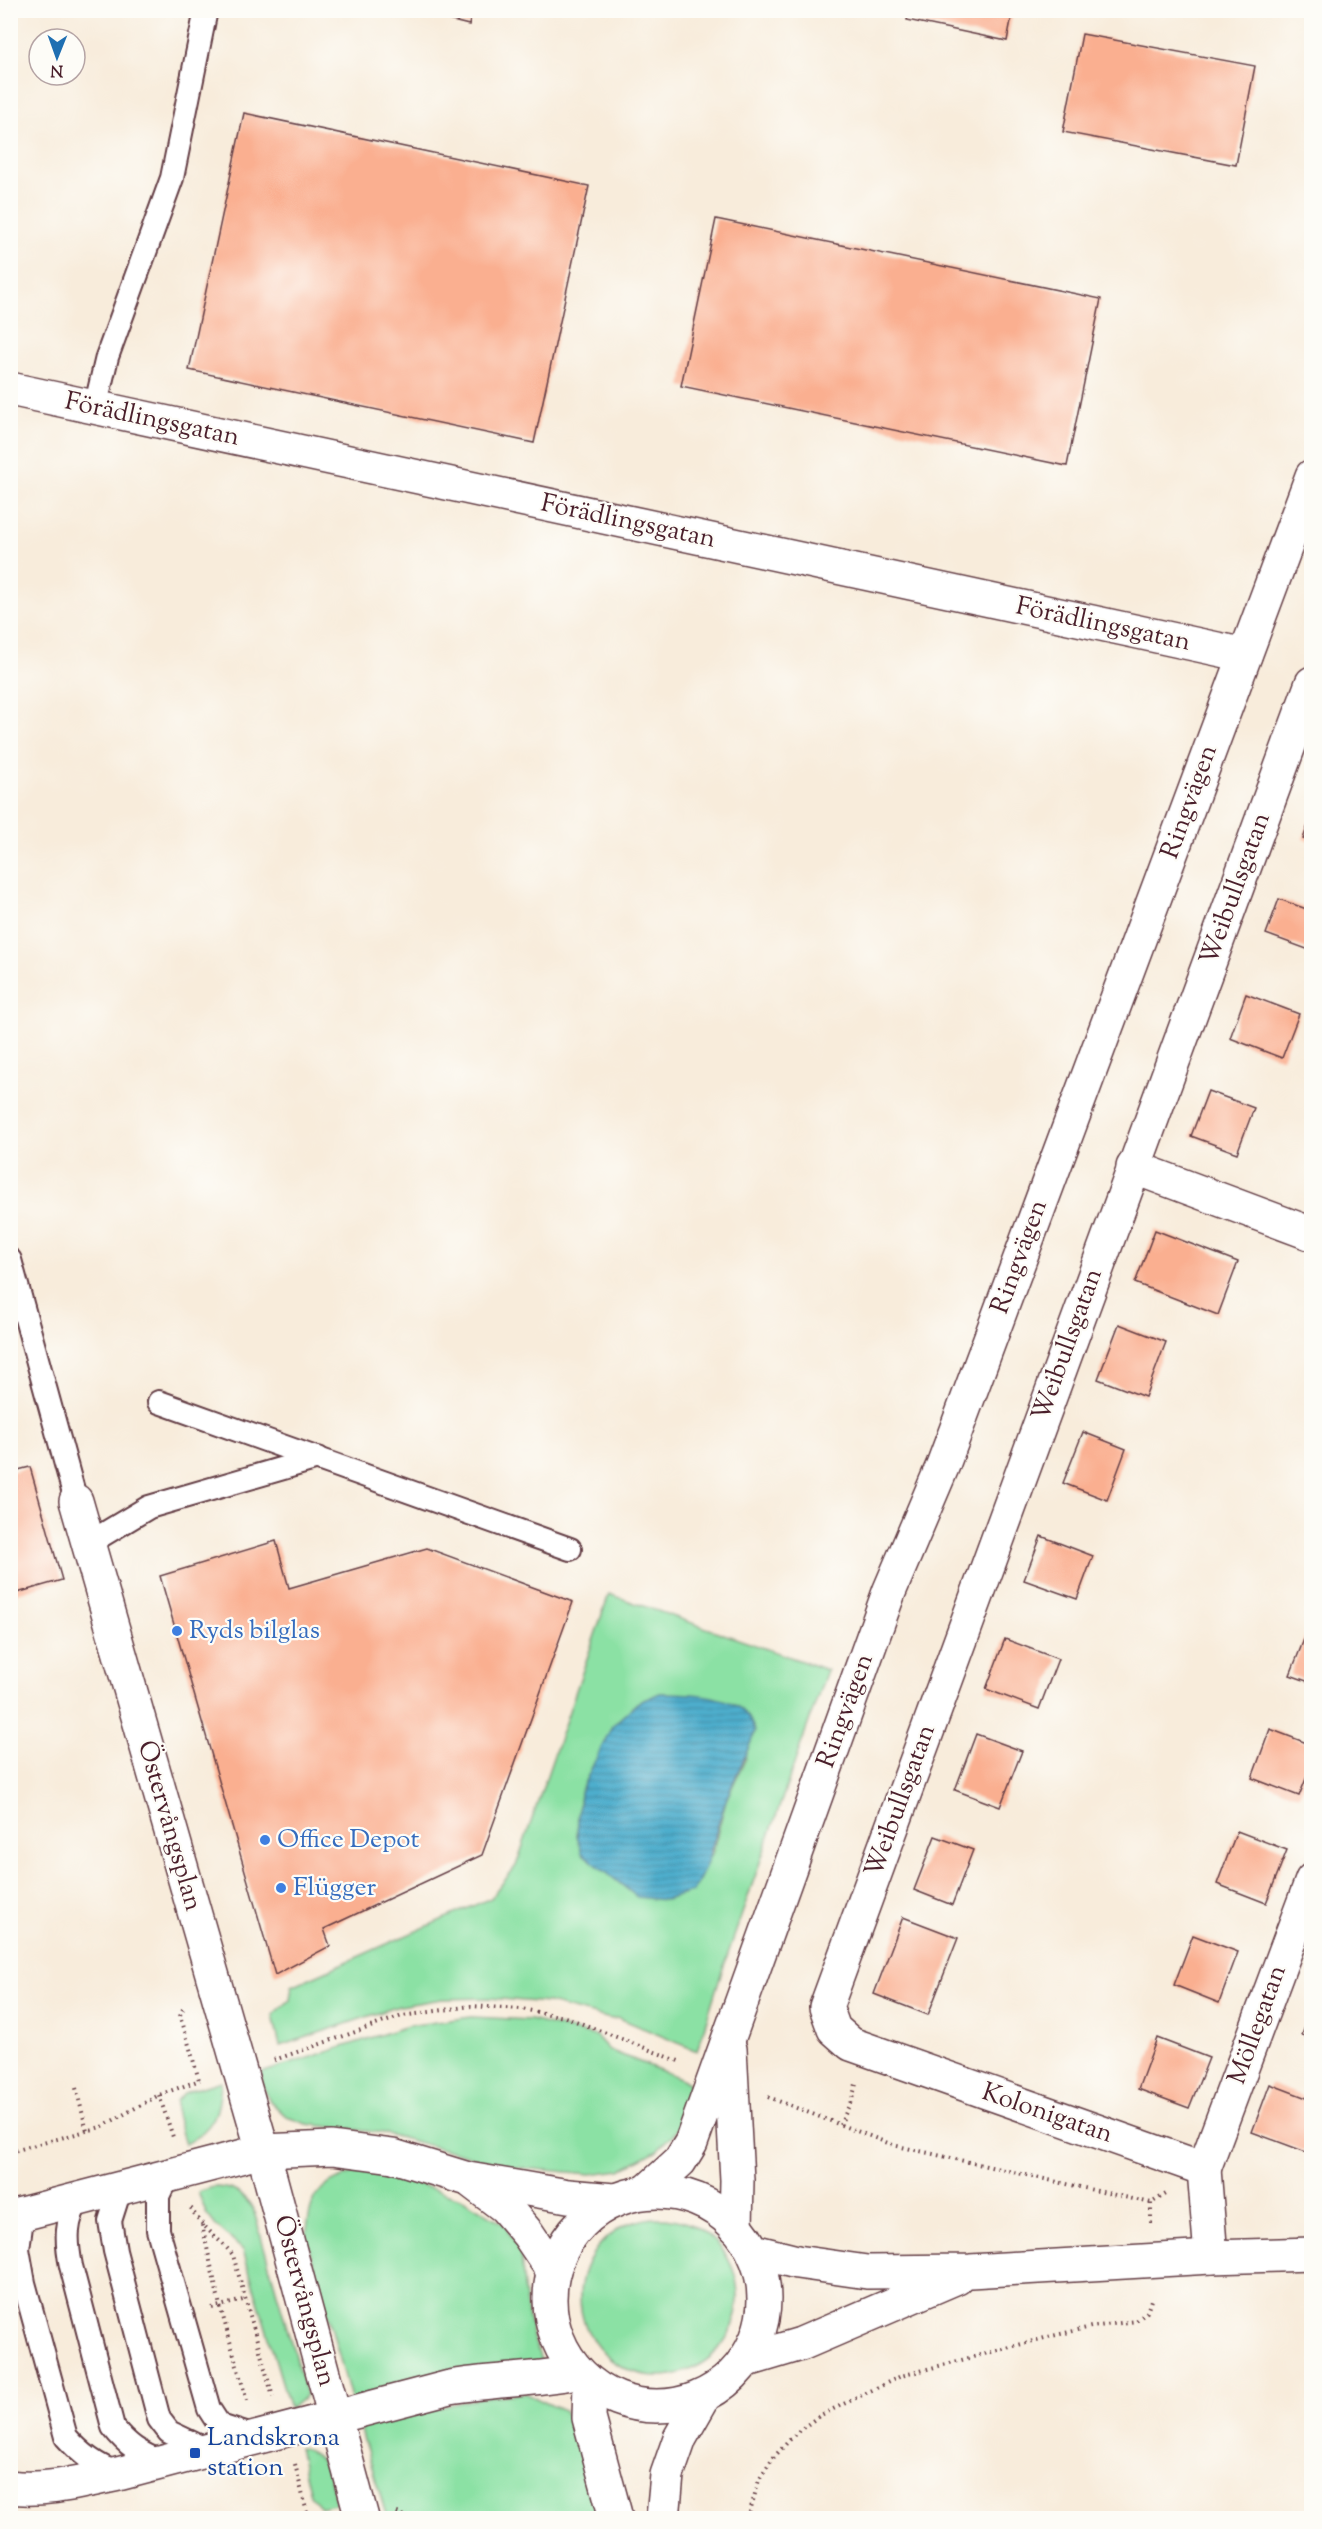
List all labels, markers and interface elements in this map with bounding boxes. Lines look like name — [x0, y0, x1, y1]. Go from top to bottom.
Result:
north arrow — [27, 27, 87, 87]
text: N — [50, 58, 63, 81]
street label: Förädlingsgatan — [61, 383, 243, 457]
street label: Förädlingsgatan — [537, 485, 719, 559]
street label: Förädlingsgatan — [1012, 588, 1194, 662]
street label: Ringvägen — [1152, 740, 1228, 864]
street label: Weibullsgatan — [1191, 807, 1281, 971]
street label: Ringvägen — [982, 1195, 1058, 1319]
street label: Weibullsgatan — [1023, 1263, 1113, 1427]
place label: Ryds bilglas — [189, 1613, 320, 1650]
marker: Ryds bilglas — [170, 1624, 184, 1638]
street label: Ringvägen — [808, 1649, 884, 1773]
street label: Weibullsgatan — [856, 1719, 946, 1883]
street label: Östervångsplan — [127, 1736, 211, 1916]
place label: Office Depot — [277, 1822, 419, 1859]
marker: Office Depot — [258, 1833, 272, 1847]
place label: Flügger — [293, 1870, 377, 1907]
marker: Flügger — [274, 1881, 288, 1895]
street label: Möllegatan — [1219, 1960, 1297, 2090]
street label: Kolonigatan — [977, 2074, 1117, 2154]
street label: Östervångsplan — [263, 2211, 345, 2391]
place label: Landskrona station — [207, 2420, 340, 2487]
marker: Landskrona station — [188, 2446, 202, 2460]

